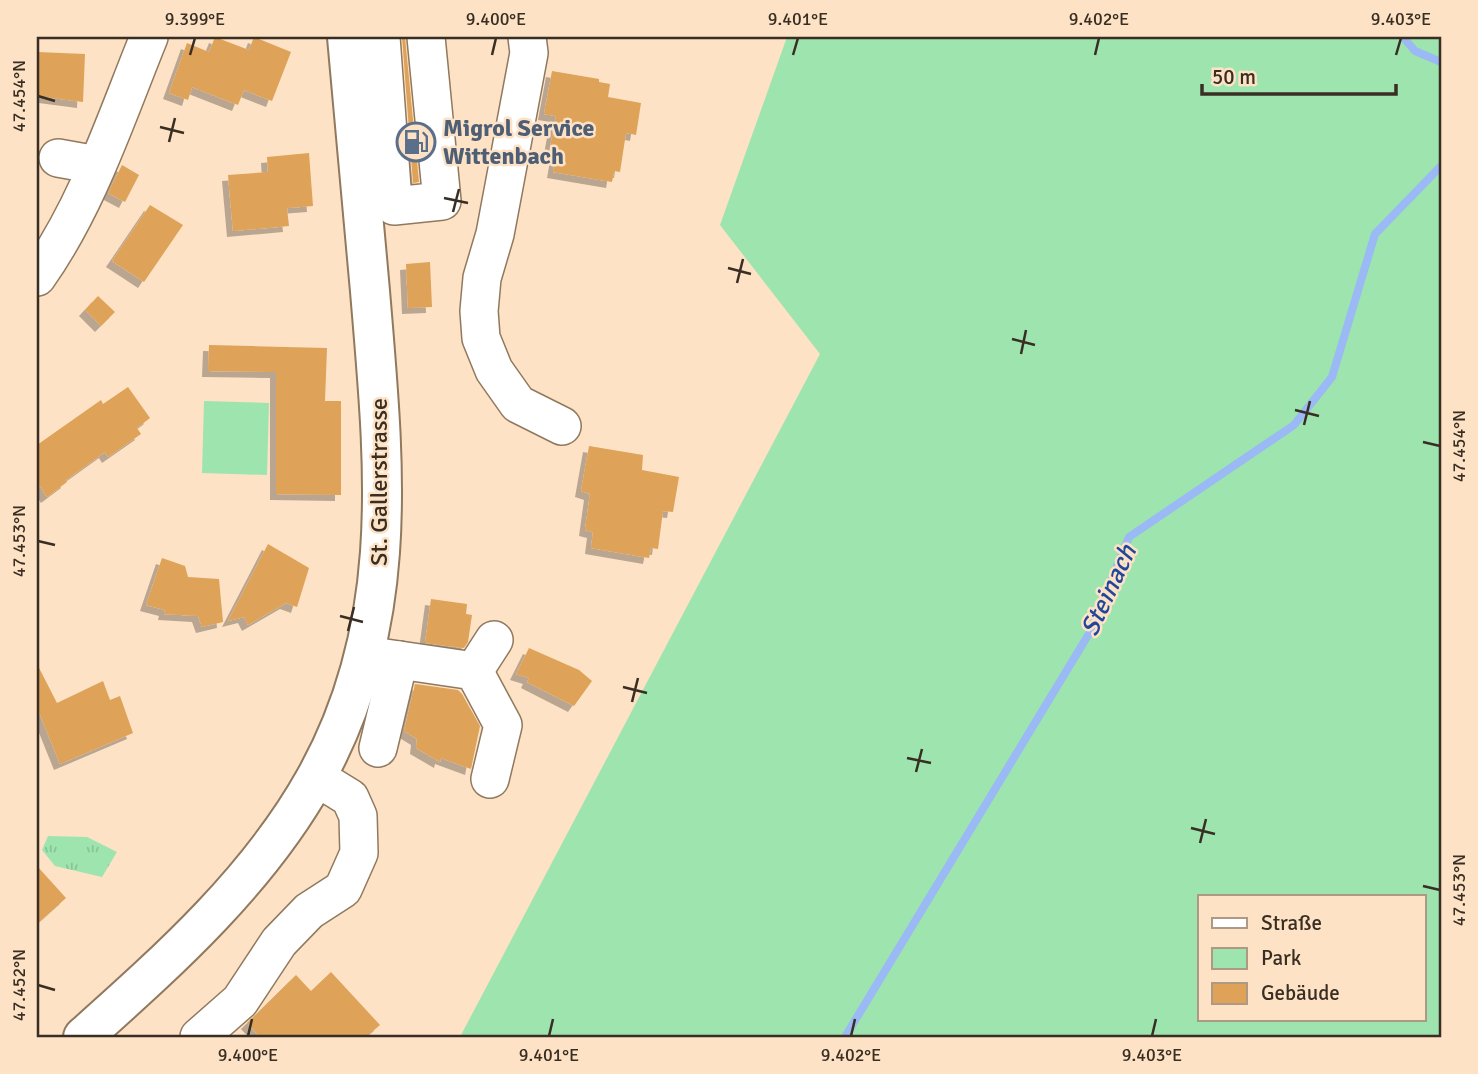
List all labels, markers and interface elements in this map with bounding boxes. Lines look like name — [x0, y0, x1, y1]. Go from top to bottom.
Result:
text: 9.399°E — [165, 8, 225, 30]
text: 9.400°E — [466, 8, 526, 30]
text: 9.401°E — [768, 8, 828, 30]
text: 9.402°E — [1069, 8, 1129, 30]
text: 9.403°E — [1371, 8, 1431, 30]
scale bar — [1202, 52, 1396, 96]
text: 47.454°N — [8, 60, 30, 132]
text: 50 m — [1212, 64, 1256, 90]
place label: Migrol Service Wittenbach — [443, 113, 595, 171]
fuel station icon: Migrol Service Wittenbach — [395, 121, 437, 163]
street label: St. Gallerstrasse — [364, 398, 394, 566]
text: 47.454°N — [1448, 410, 1470, 482]
text: 47.453°N — [8, 505, 30, 577]
water label: Steinach — [1074, 539, 1144, 641]
text: 47.453°N — [1448, 854, 1470, 926]
legend — [1198, 895, 1426, 1021]
text: Straße — [1261, 910, 1322, 936]
text: Park — [1261, 945, 1302, 971]
text: 47.452°N — [8, 949, 30, 1021]
text: Gebäude — [1261, 980, 1340, 1006]
text: 9.400°E — [218, 1044, 278, 1066]
text: 9.401°E — [519, 1044, 579, 1066]
text: 9.402°E — [821, 1044, 881, 1066]
text: 9.403°E — [1122, 1044, 1182, 1066]

